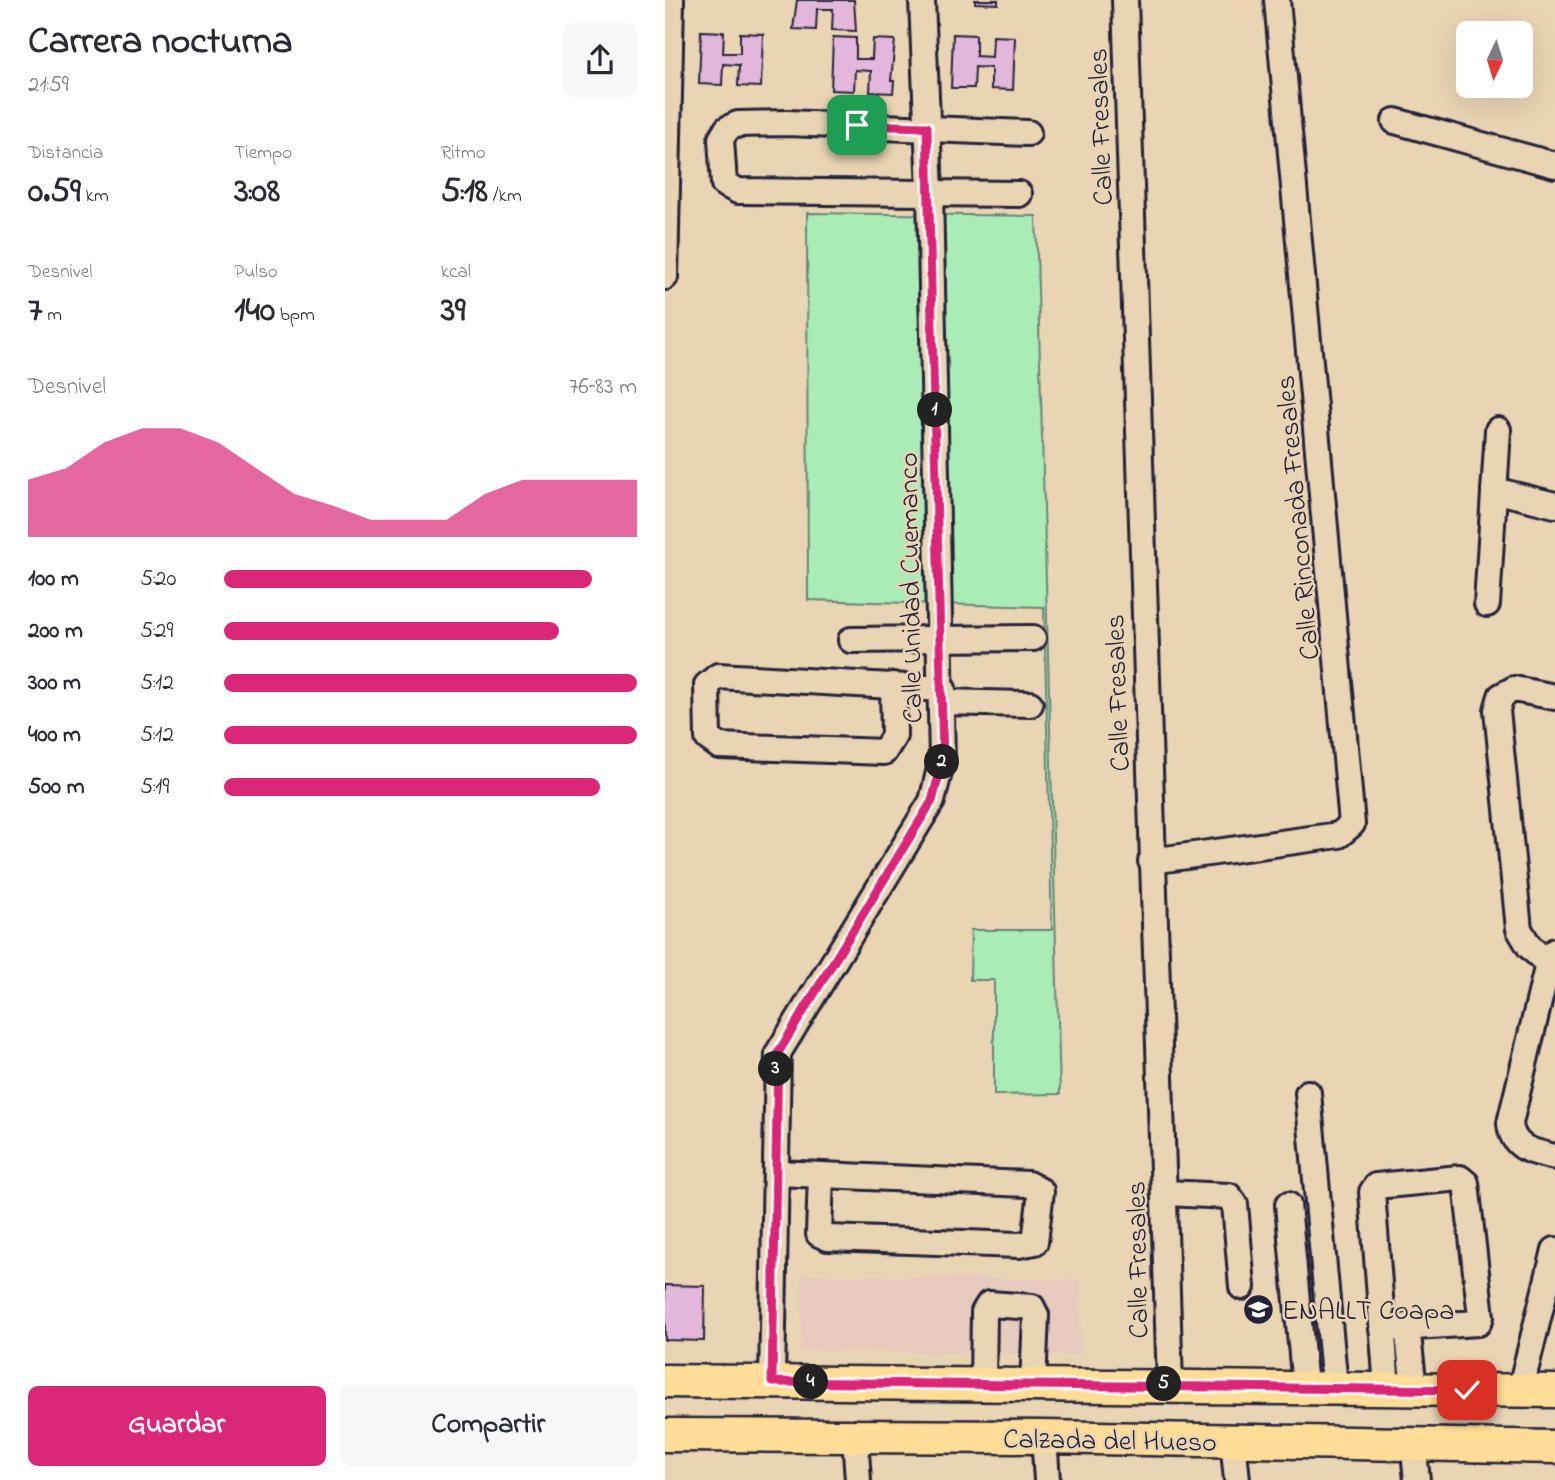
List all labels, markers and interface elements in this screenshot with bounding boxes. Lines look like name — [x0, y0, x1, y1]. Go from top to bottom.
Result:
text: Carrera nocturna — [28, 15, 293, 71]
north arrow — [1456, 21, 1533, 98]
map controls — [1456, 21, 1533, 98]
button: share — [563, 23, 637, 97]
street label: Calle Fresales — [1079, 47, 1126, 206]
text: 21:59 — [28, 69, 69, 102]
pin — [827, 95, 887, 155]
icon: arrive — [838, 106, 876, 144]
text: Distancia — [28, 140, 103, 167]
text: Tiempo — [234, 140, 292, 167]
text: Ritmo — [441, 140, 486, 167]
text: 0.59 — [28, 167, 81, 218]
text: 3:08 — [234, 167, 280, 218]
text: 5:18 — [441, 167, 488, 218]
text: km — [81, 183, 109, 210]
text: /km — [488, 183, 522, 210]
text: Desnivel — [28, 259, 93, 286]
text: Pulso — [234, 259, 278, 286]
text: kcal — [441, 259, 471, 286]
text: 7 — [28, 286, 42, 337]
text: 140 — [234, 286, 275, 337]
text: 39 — [441, 286, 466, 337]
text: m — [42, 302, 62, 329]
text: bpm — [275, 302, 315, 329]
text: Desnivel — [28, 371, 106, 404]
text: 76–83 m — [569, 371, 637, 404]
street label: Calle Rinconada Fresales — [1267, 374, 1332, 662]
pin: 1 — [917, 392, 953, 428]
text: 1 — [931, 396, 938, 423]
street label: Calle Unidad Cuemanco — [890, 452, 935, 724]
text: 100 m — [28, 563, 79, 596]
text: 5:20 — [140, 563, 176, 596]
street label: Calle Fresales — [1096, 613, 1143, 772]
text: 200 m — [28, 615, 83, 648]
text: 5:29 — [140, 615, 173, 648]
text: 300 m — [28, 667, 81, 700]
text: 5:12 — [140, 667, 174, 700]
text: 400 m — [28, 719, 81, 752]
text: 5:12 — [140, 719, 174, 752]
pin: 2 — [925, 744, 959, 780]
text: 2 — [937, 748, 946, 775]
text: 500 m — [28, 771, 85, 804]
text: 5:19 — [140, 771, 169, 804]
pin: 3 — [759, 1052, 793, 1086]
text: 3 — [772, 1055, 779, 1082]
street label: Calle Fresales — [1118, 1181, 1161, 1339]
school or university icon: ENALLT Coapa — [1242, 1292, 1276, 1326]
place label: ENALLT Coapa — [1282, 1292, 1454, 1333]
pin — [1437, 1360, 1497, 1420]
pin: 4 — [793, 1364, 829, 1400]
pin: 5 — [1147, 1366, 1181, 1402]
text: 4 — [807, 1368, 814, 1395]
text: 5 — [1158, 1370, 1169, 1397]
icon: check — [1448, 1371, 1486, 1409]
button: Guardar — [28, 1386, 326, 1466]
button: Compartir — [340, 1386, 637, 1466]
street label: Calzada del Hueso — [1003, 1420, 1217, 1465]

